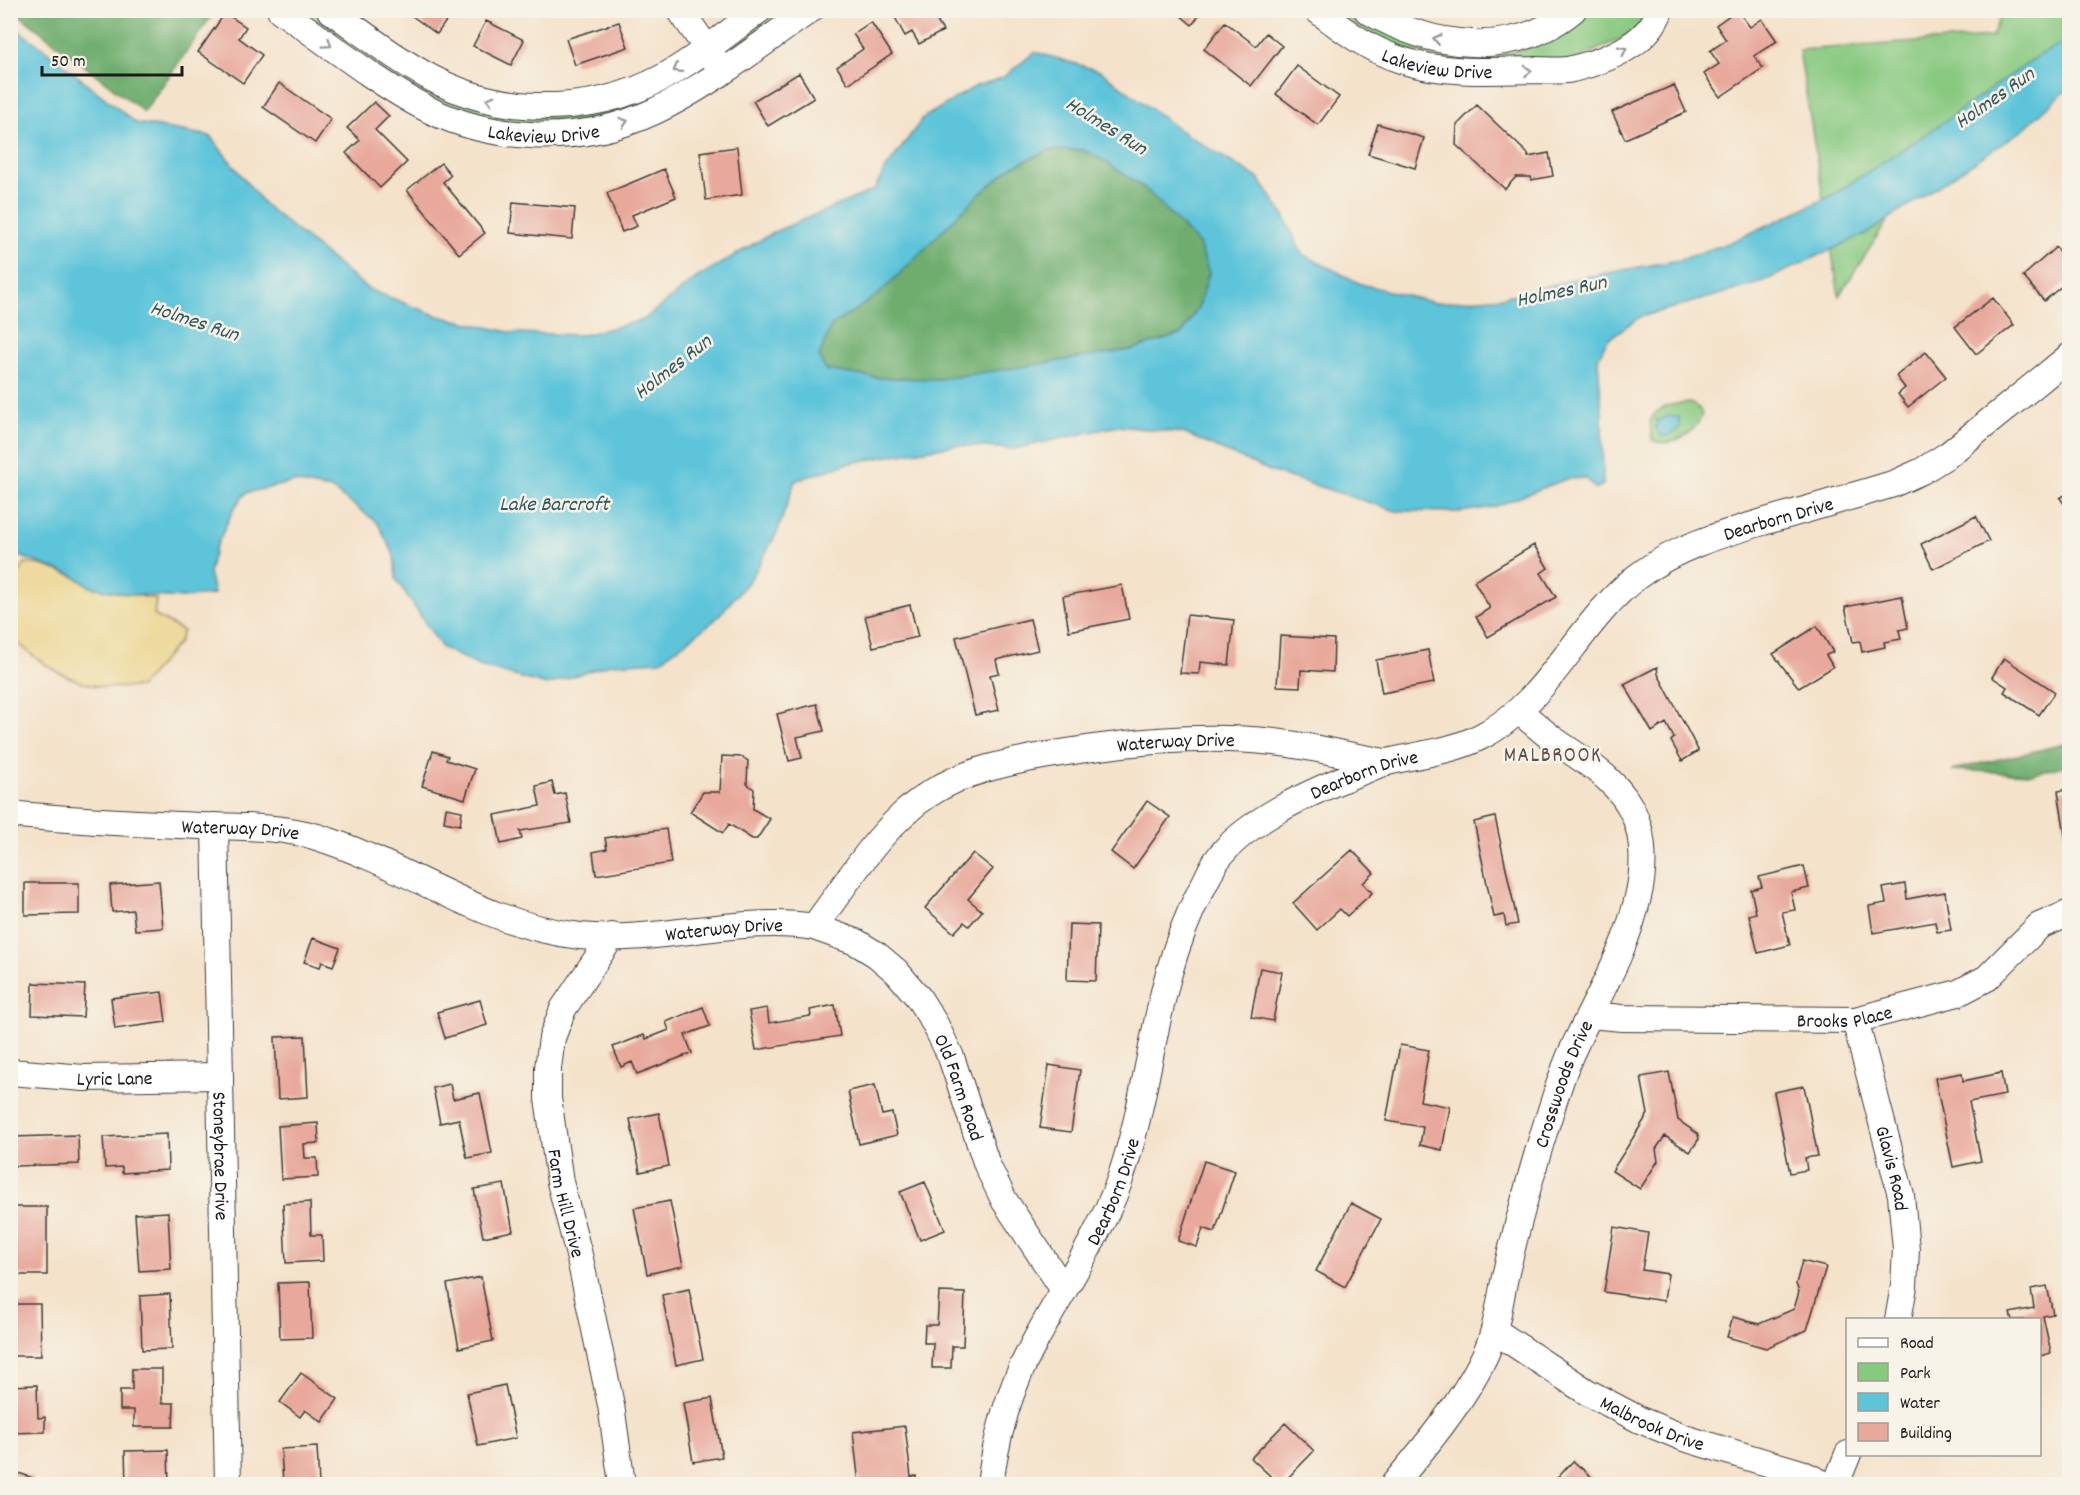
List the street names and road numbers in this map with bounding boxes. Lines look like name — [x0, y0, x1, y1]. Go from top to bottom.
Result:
street label: Lakeview Drive — [1377, 43, 1493, 88]
street label: Lakeview Drive — [485, 119, 602, 153]
street label: Dearborn Drive — [1720, 491, 1838, 550]
street label: Waterway Drive — [1116, 728, 1235, 762]
street label: Dearborn Drive — [1306, 745, 1421, 809]
street label: Waterway Drive — [181, 814, 301, 849]
street label: Waterway Drive — [664, 913, 783, 951]
street label: Brooks Place — [1797, 1000, 1896, 1037]
street label: Crosswoods Drive — [1529, 1016, 1602, 1152]
street label: Old Farm Road — [925, 1030, 989, 1145]
street label: Lyric Lane — [76, 1066, 153, 1095]
street label: Stoneybrae Drive — [203, 1091, 234, 1221]
street label: Glavis Road — [1866, 1123, 1913, 1212]
street label: Dearborn Drive — [1081, 1135, 1149, 1251]
street label: Farm Hill Drive — [538, 1147, 590, 1261]
street label: Malbrook Drive — [1594, 1390, 1707, 1460]

